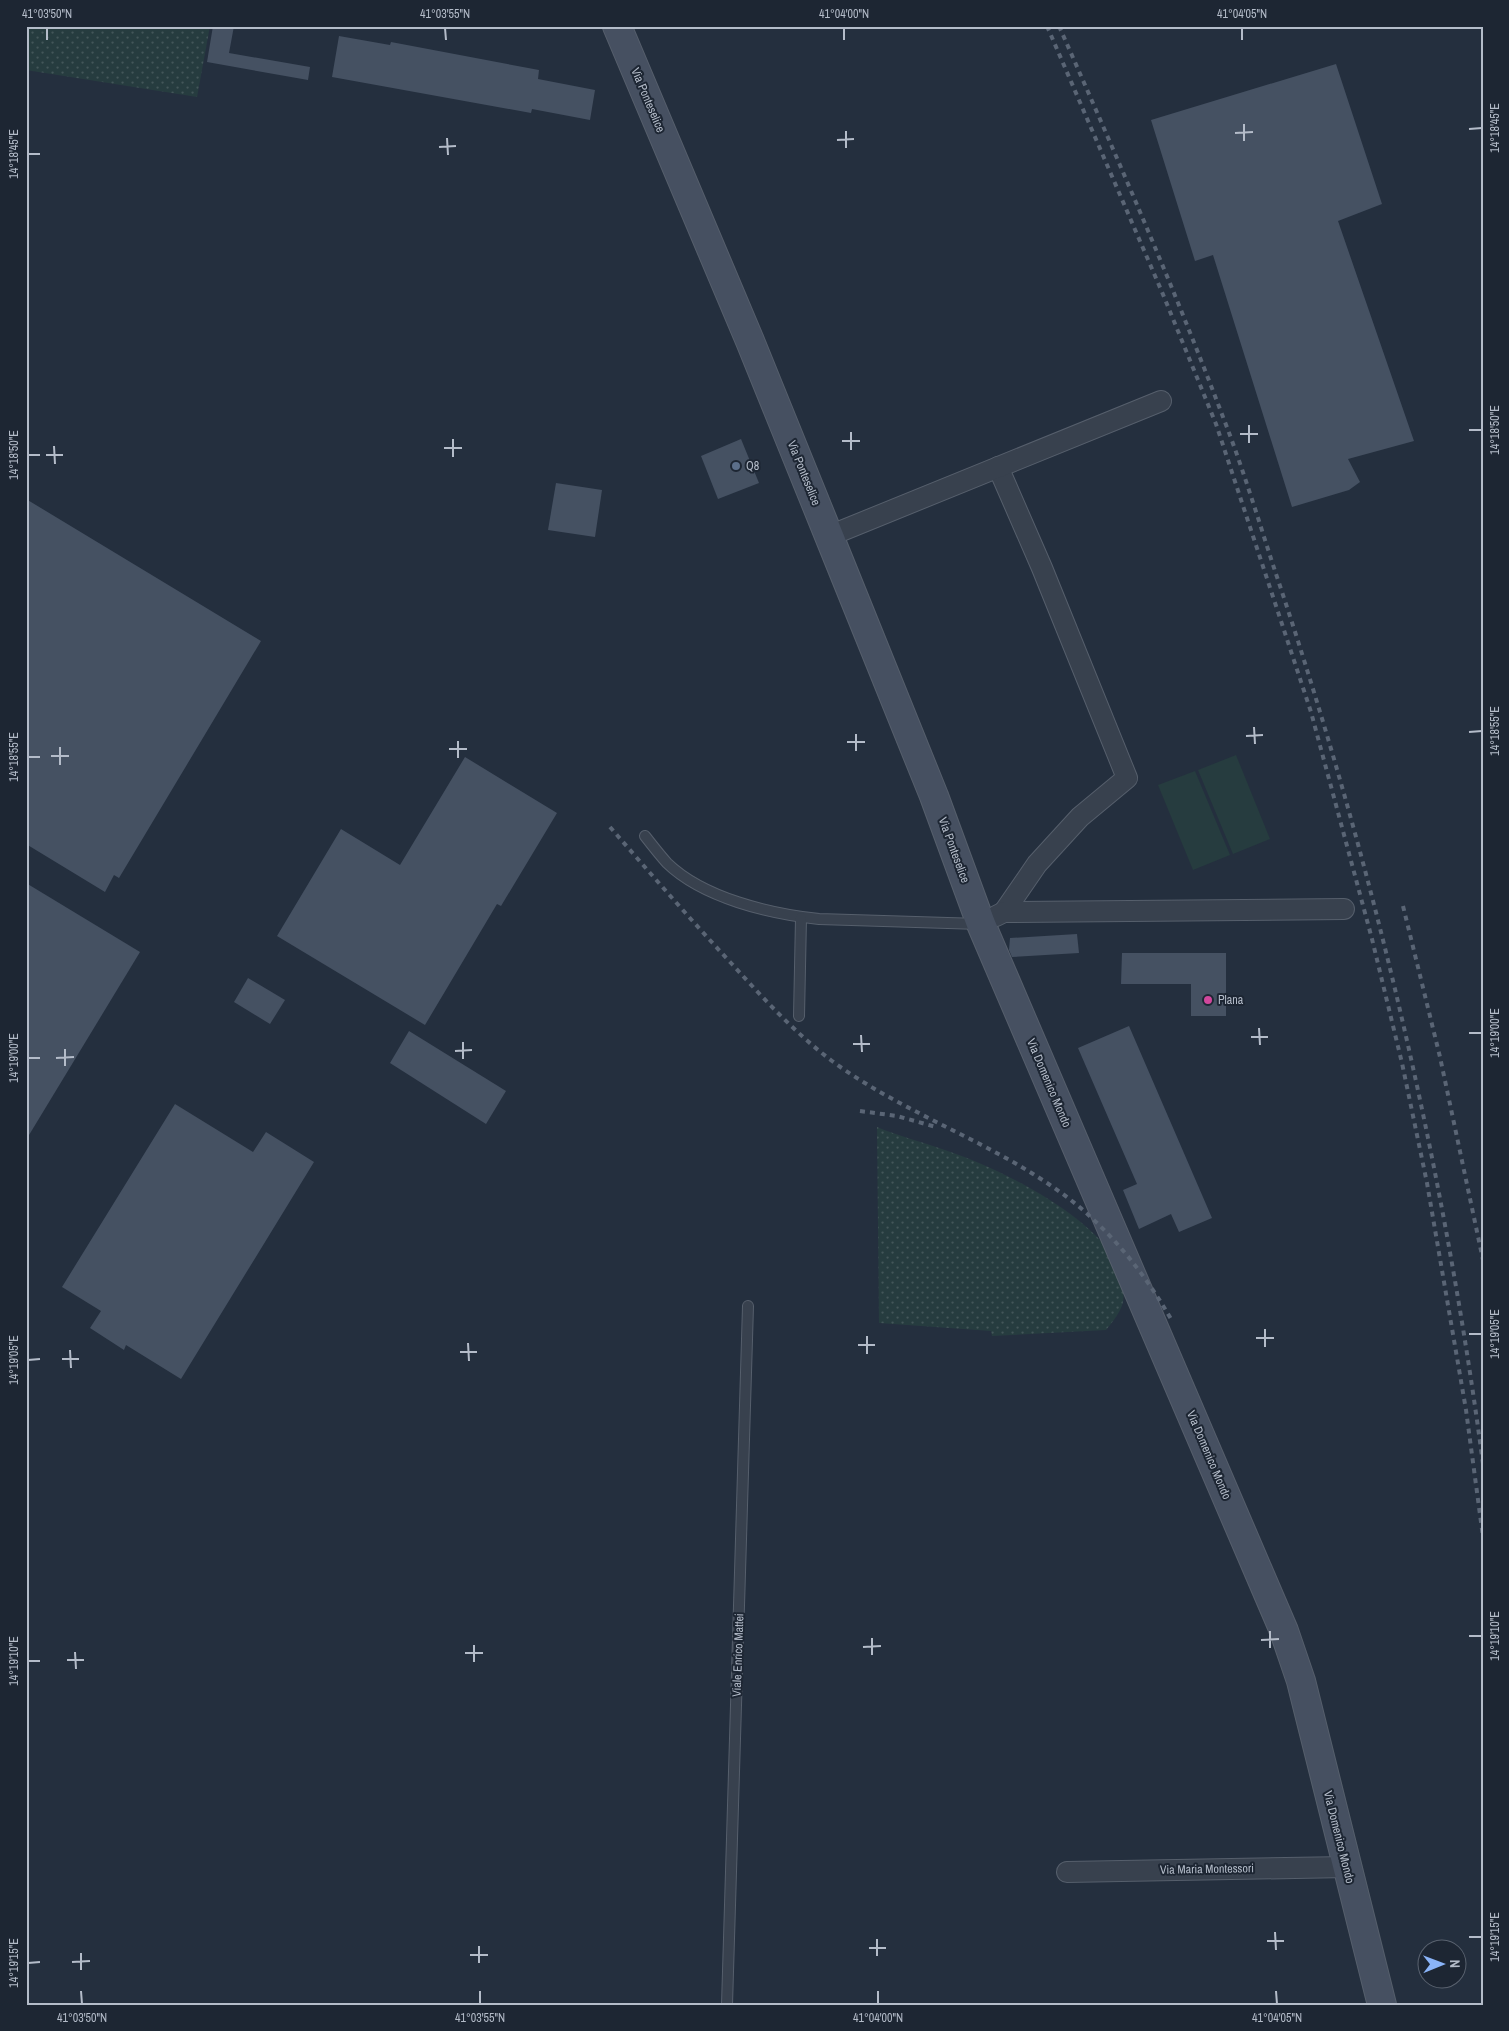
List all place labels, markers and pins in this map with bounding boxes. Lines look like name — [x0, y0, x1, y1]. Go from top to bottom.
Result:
place label: Q8 — [746, 458, 759, 474]
marker: Q8 — [730, 460, 742, 472]
place label: Plana — [1218, 992, 1244, 1008]
marker: Plana — [1202, 994, 1214, 1006]

